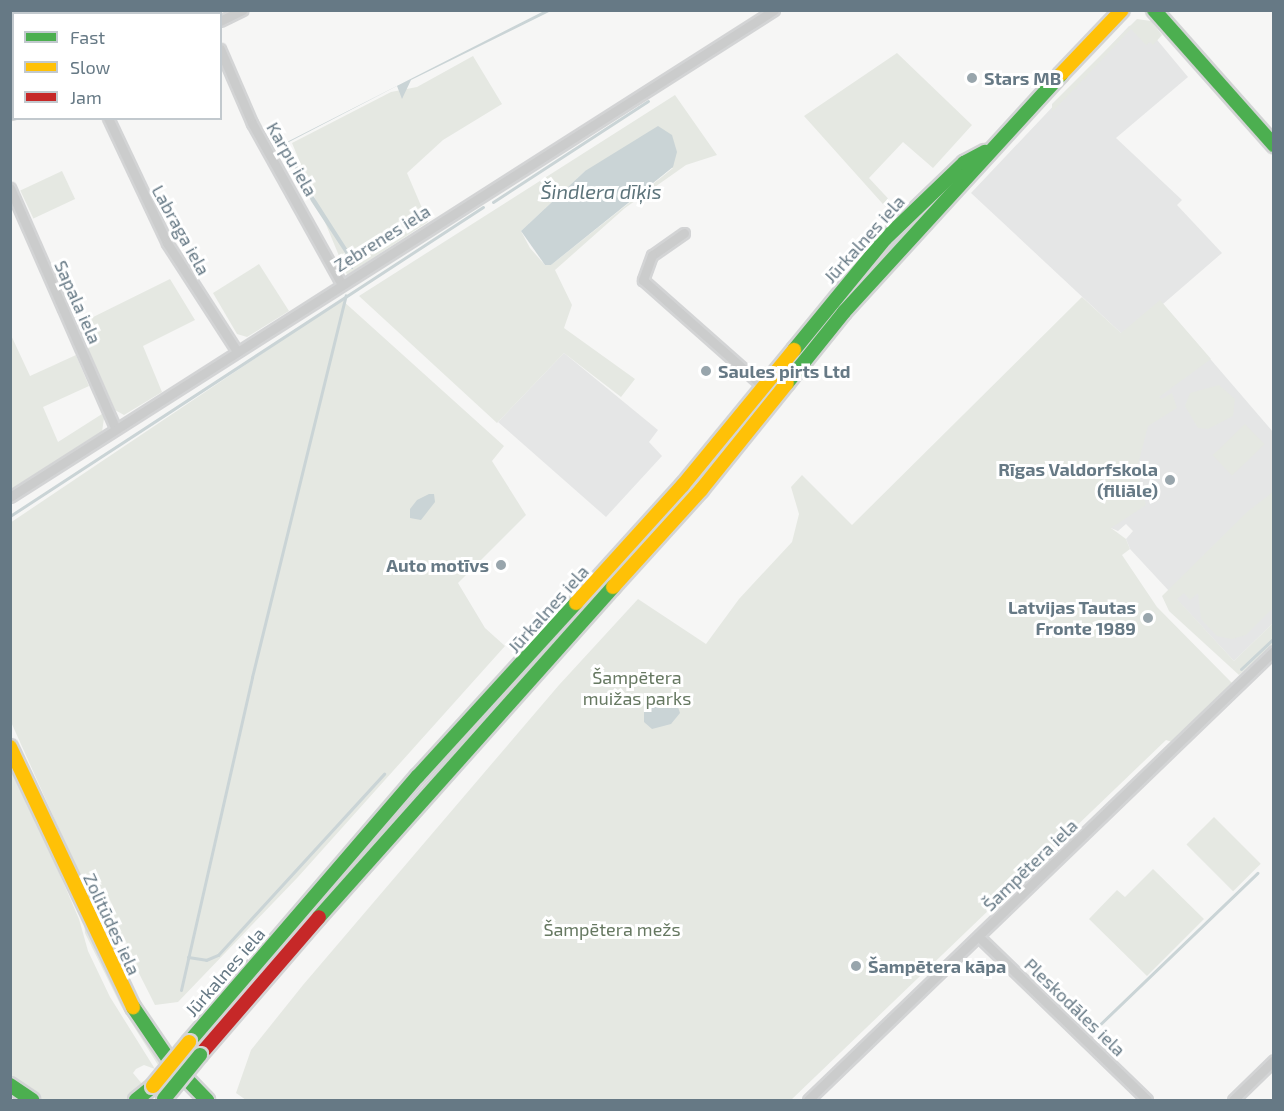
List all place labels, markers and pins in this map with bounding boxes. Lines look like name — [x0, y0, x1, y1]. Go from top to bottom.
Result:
place label: Stars MB — [984, 67, 1061, 89]
marker: Stars MB — [965, 71, 979, 85]
place label: Saules pirts Ltd — [718, 360, 851, 382]
marker: Saules pirts Ltd — [699, 364, 713, 378]
place label: Rīgas Valdorfskola (filiāle) — [998, 459, 1158, 502]
marker: Rīgas Valdorfskola (filiāle) — [1163, 473, 1177, 487]
place label: Auto motīvs — [386, 554, 489, 576]
marker: Auto motīvs — [494, 558, 508, 572]
place label: Latvijas Tautas Fronte 1989 — [1007, 597, 1136, 640]
marker: Latvijas Tautas Fronte 1989 — [1141, 611, 1155, 625]
place label: Šampētera kāpa — [868, 955, 1006, 977]
marker: Šampētera kāpa — [849, 959, 863, 973]

